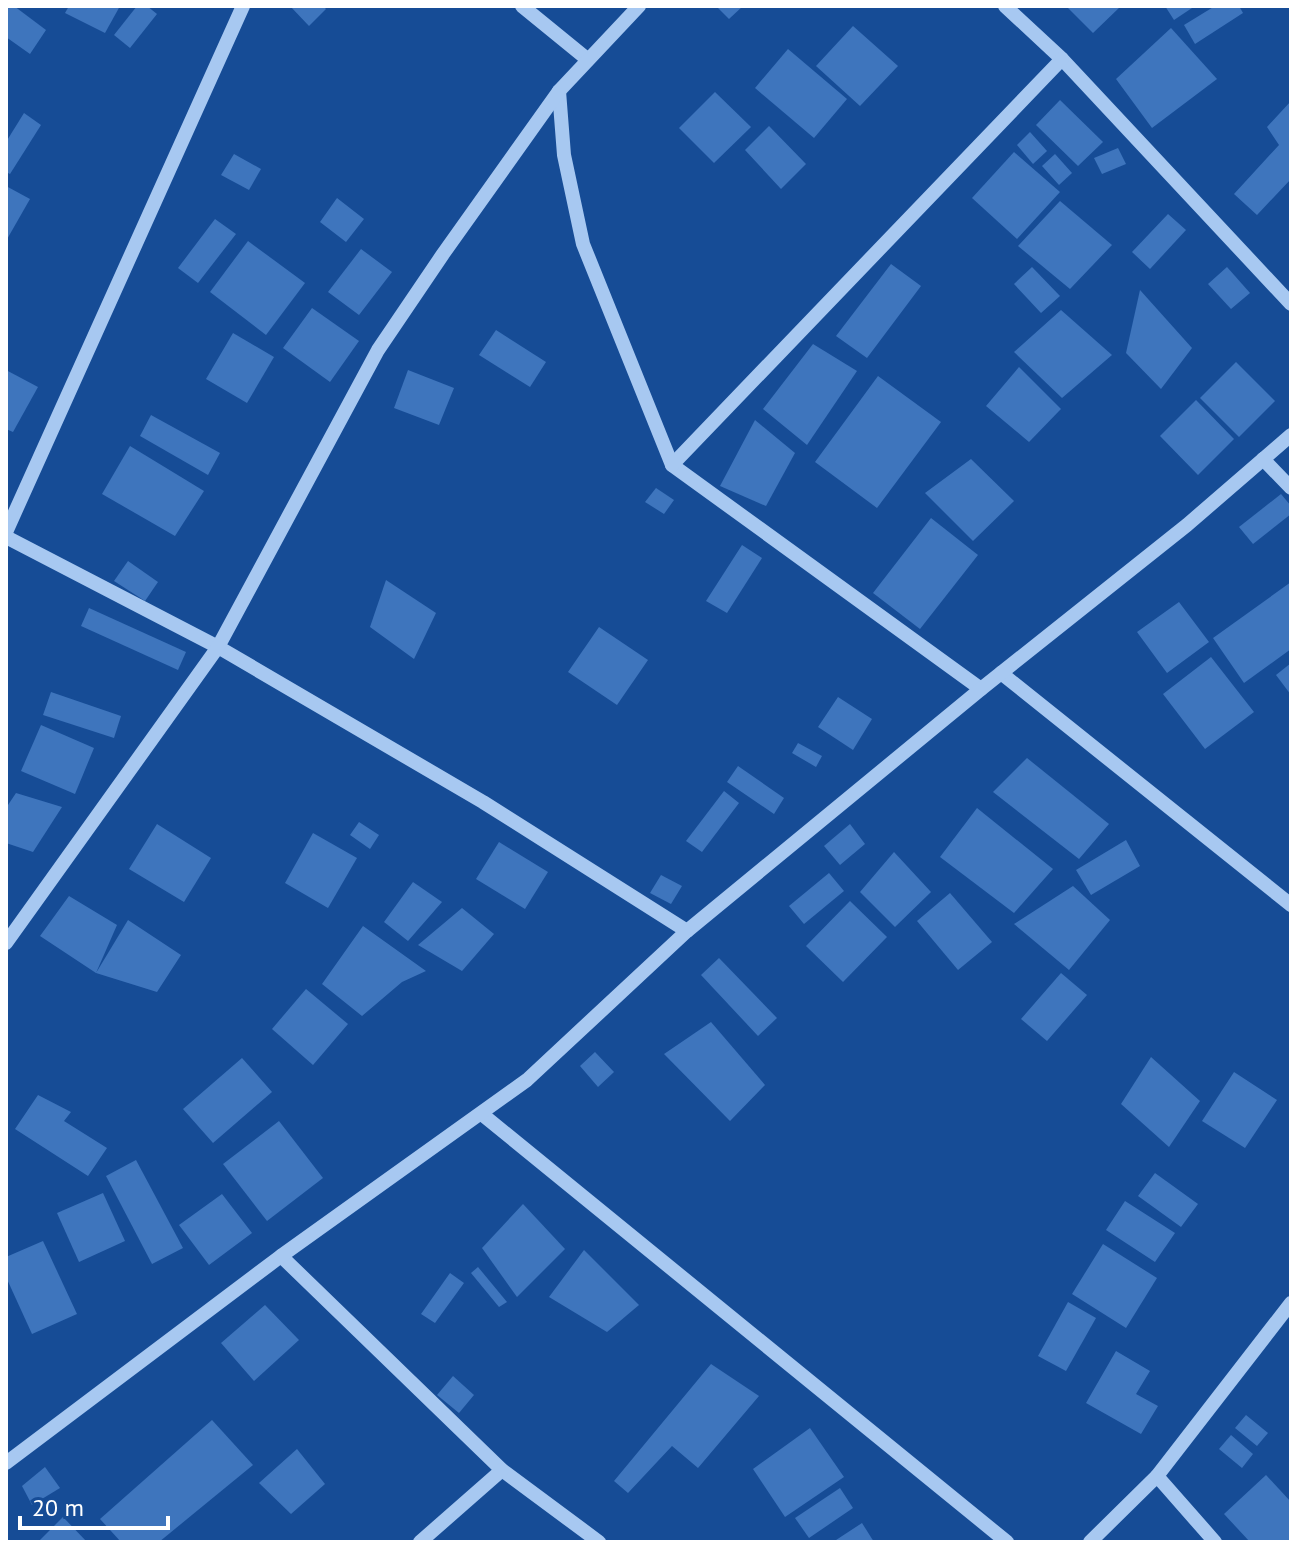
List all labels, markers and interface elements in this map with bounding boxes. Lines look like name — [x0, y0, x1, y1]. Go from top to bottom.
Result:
scale bar — [20, 1480, 168, 1530]
text: 20 m — [32, 1492, 84, 1523]

